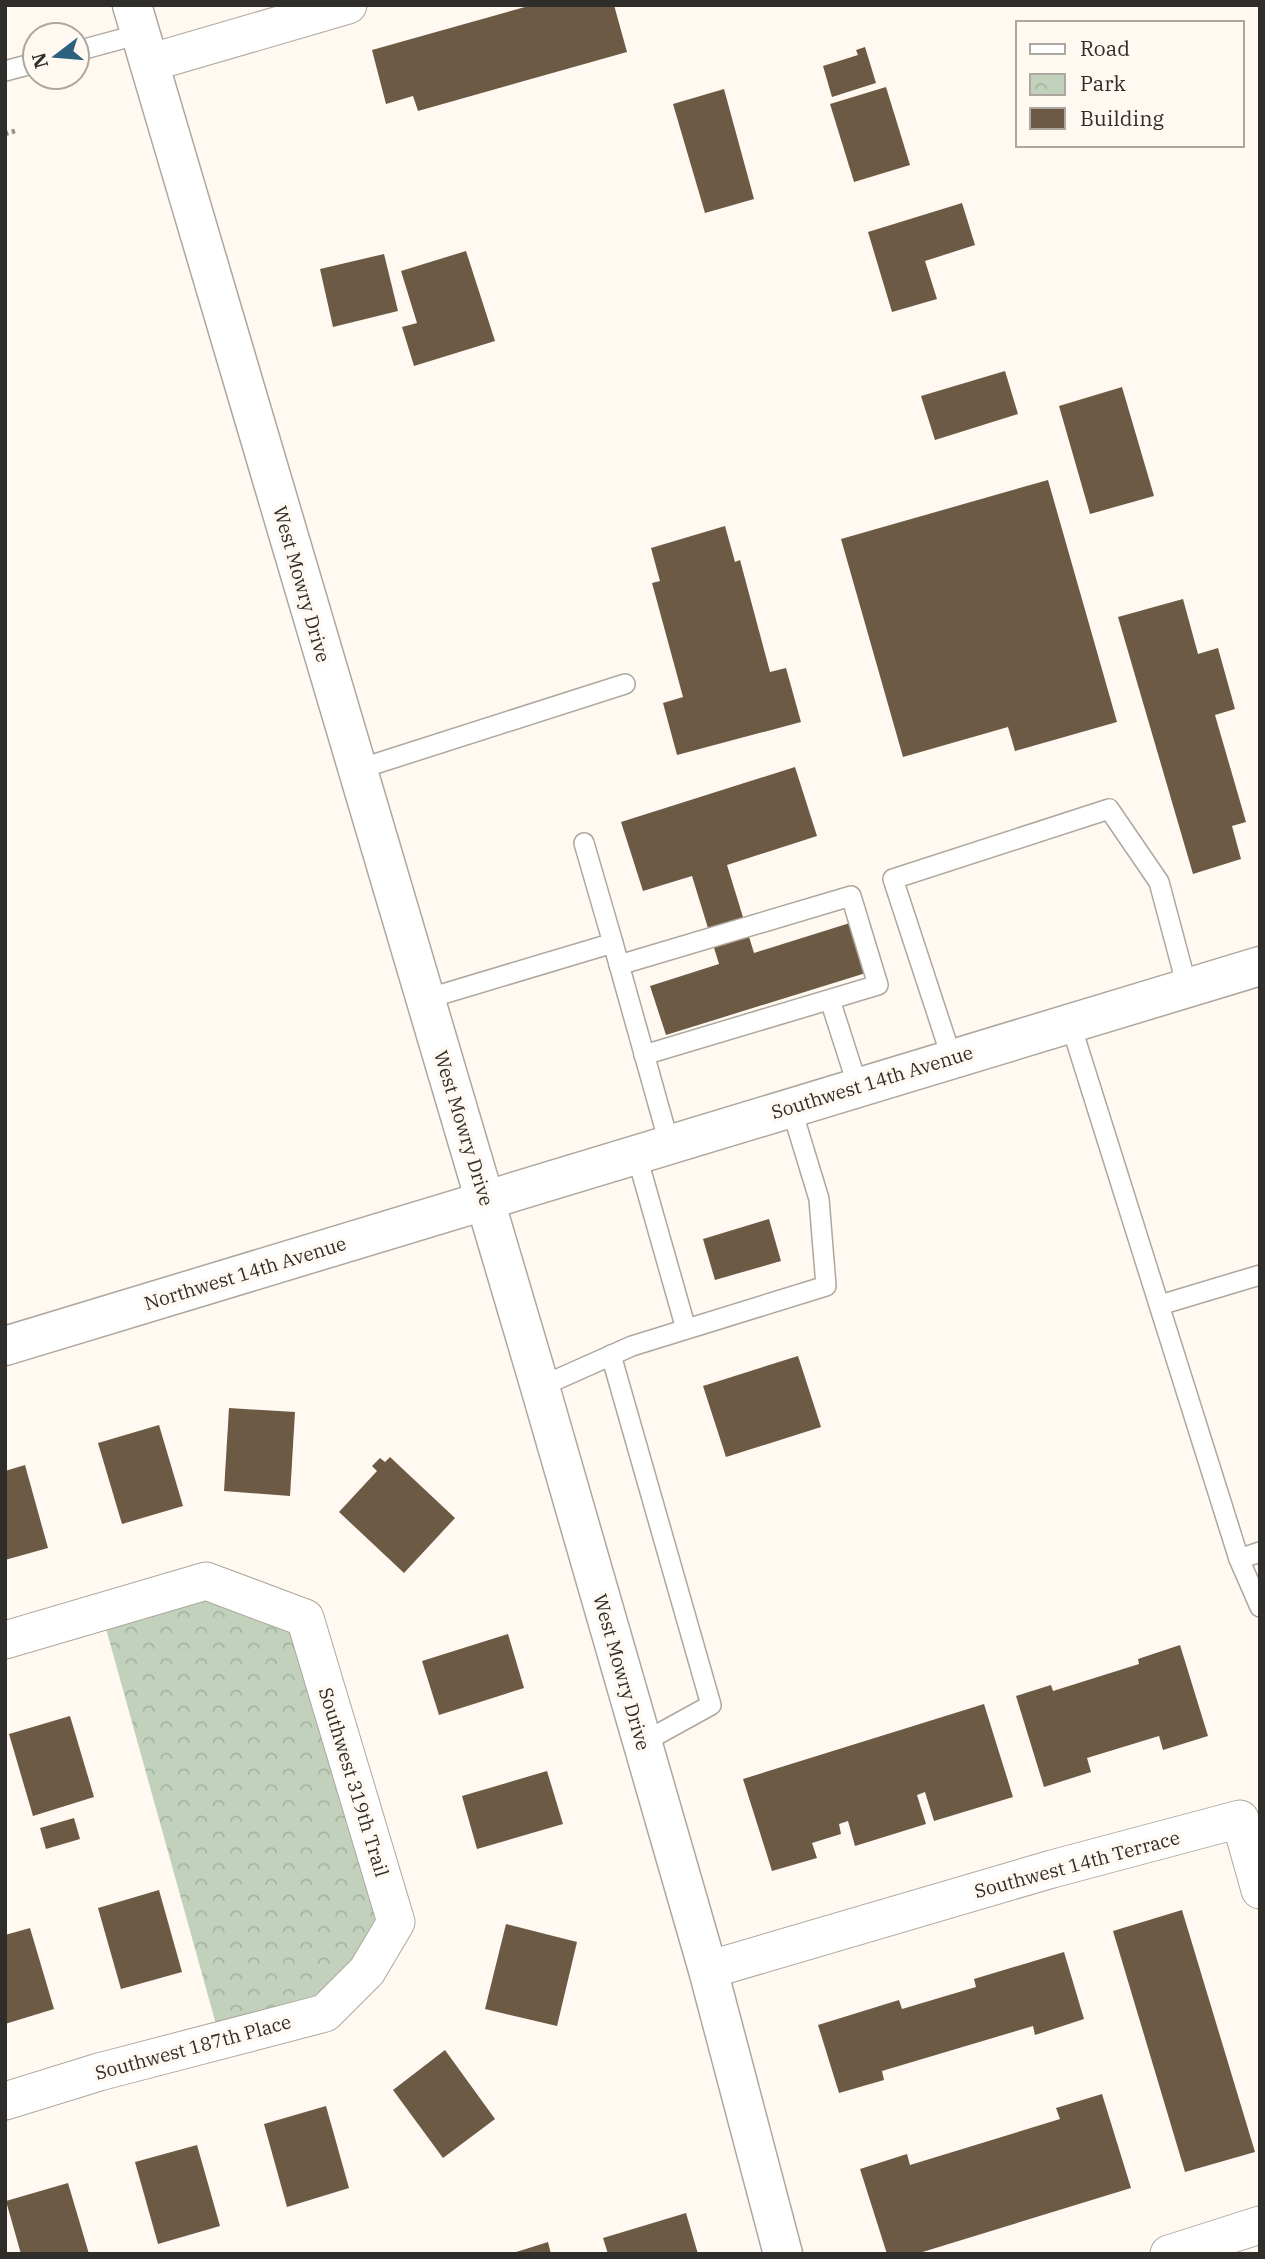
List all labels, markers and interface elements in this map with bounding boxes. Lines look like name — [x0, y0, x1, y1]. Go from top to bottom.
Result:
north arrow — [21, 21, 91, 91]
legend — [1016, 21, 1244, 147]
text: Road — [1080, 34, 1130, 62]
text: N — [26, 50, 53, 71]
text: Park — [1080, 69, 1127, 97]
text: Building — [1080, 104, 1165, 132]
street label: West Mowry Drive — [268, 503, 336, 665]
street label: Southwest 14th Avenue — [768, 1040, 976, 1124]
street label: West Mowry Drive — [429, 1047, 499, 1209]
street label: Northwest 14th Avenue — [141, 1231, 349, 1315]
street label: West Mowry Drive — [588, 1591, 656, 1753]
street label: Southwest 319th Trail — [314, 1684, 394, 1880]
street label: Southwest 14th Terrace — [972, 1825, 1182, 1903]
street label: Southwest 187th Place — [92, 2009, 294, 2085]

